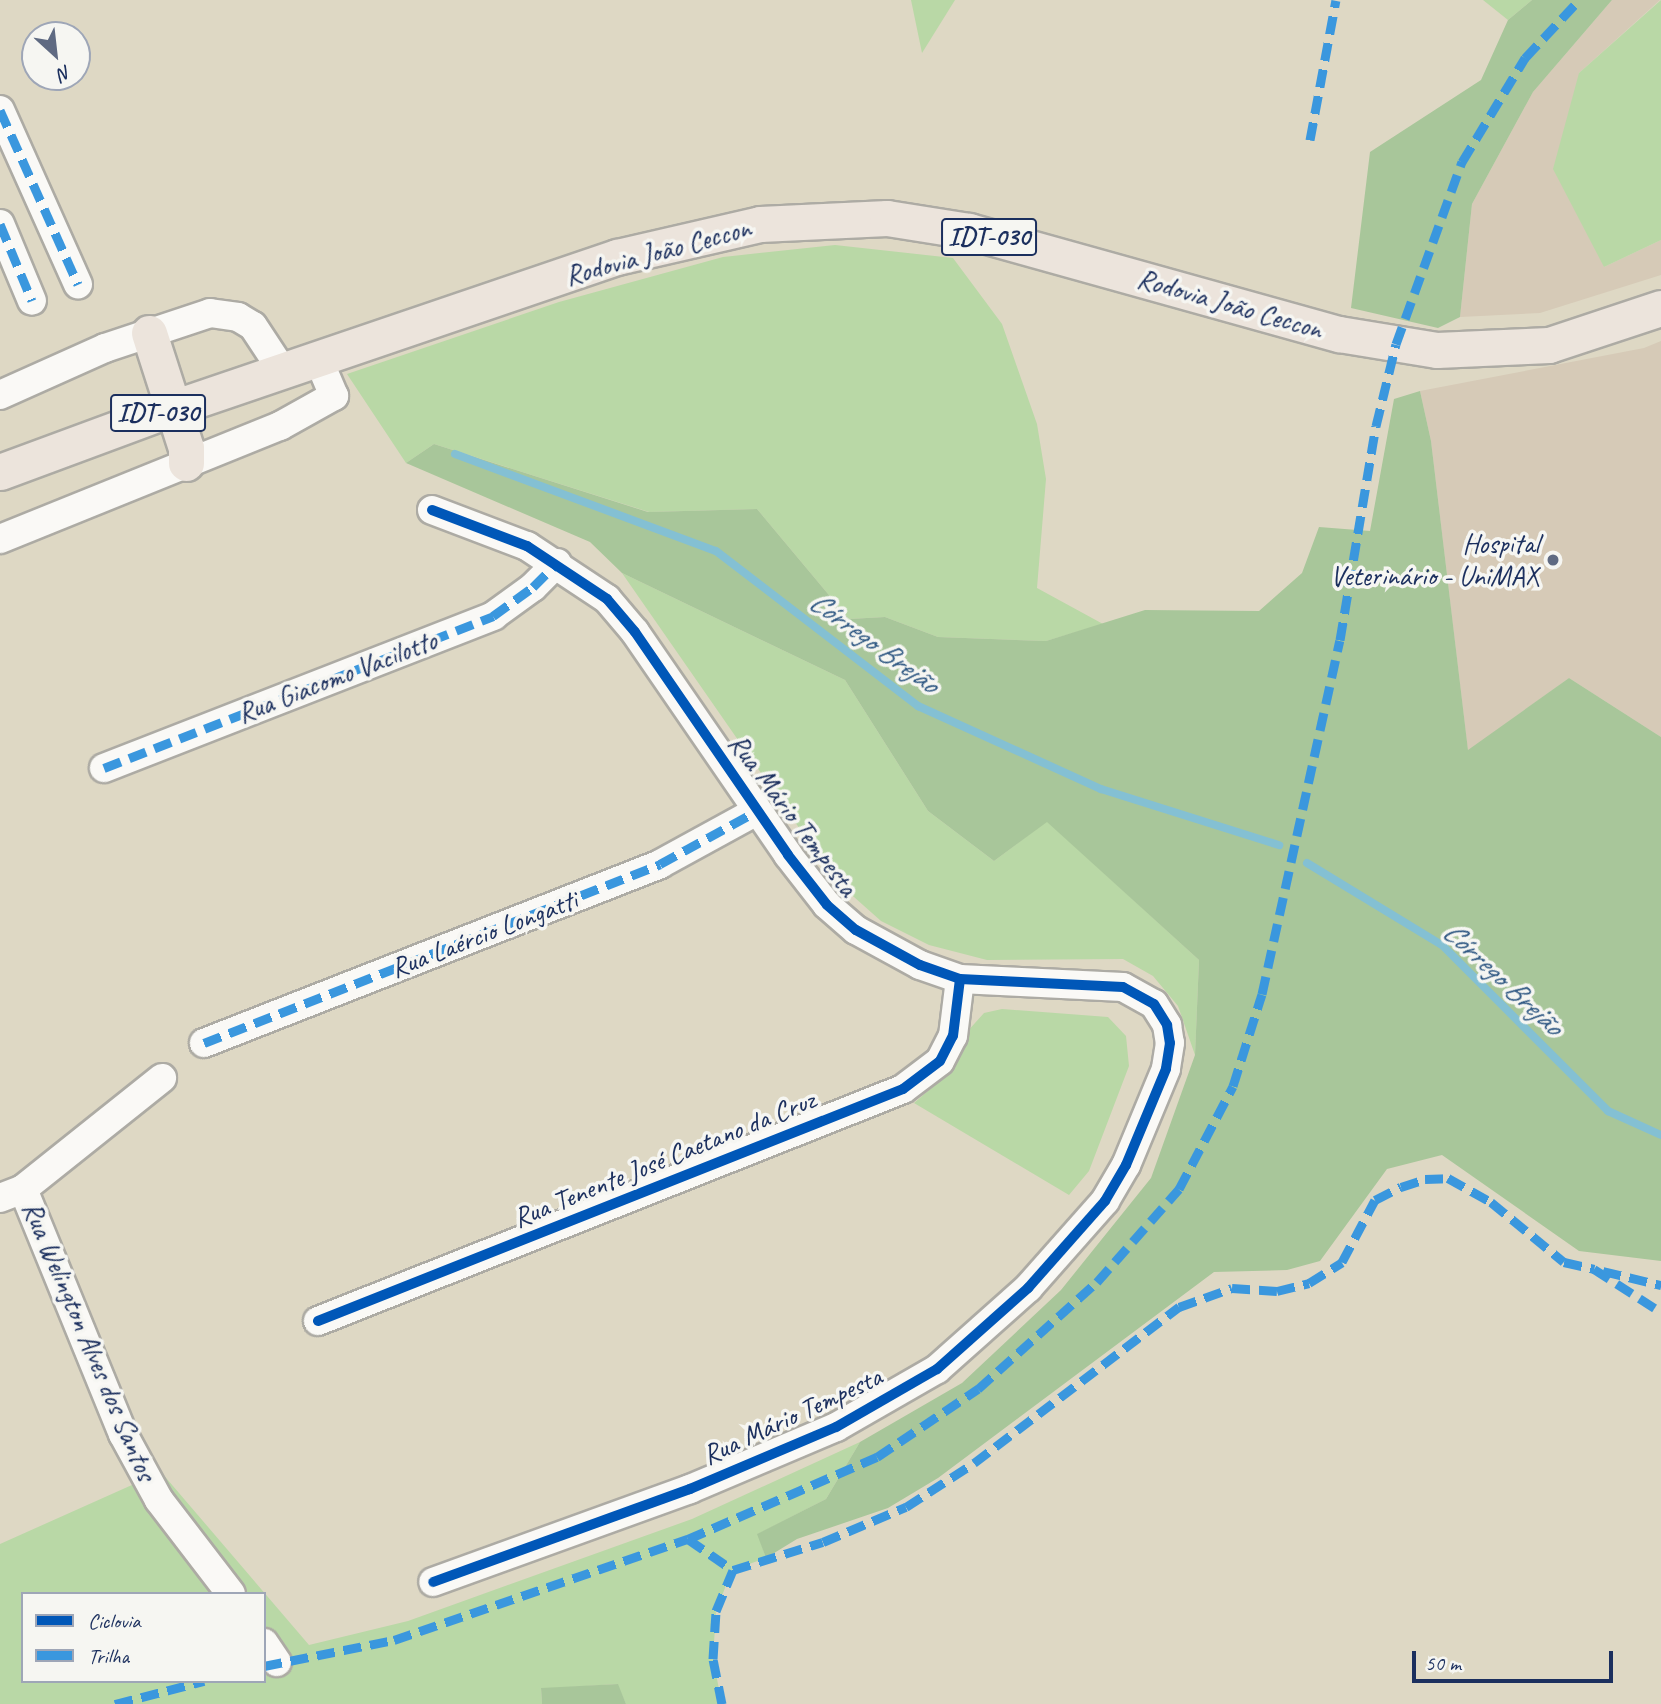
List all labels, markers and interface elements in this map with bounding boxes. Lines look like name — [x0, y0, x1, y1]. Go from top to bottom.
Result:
north arrow — [21, 21, 91, 91]
text: N — [54, 60, 75, 86]
street label: Rodovia João Ceccon — [562, 211, 754, 293]
road number: IDT-030 — [940, 214, 1038, 260]
street label: Rodovia João Ceccon — [1134, 262, 1326, 346]
road number: IDT-030 — [109, 390, 207, 436]
place label: Hospital Veterinário - UniMAX — [1330, 527, 1539, 593]
marker: Hospital Veterinário - UniMAX — [1545, 552, 1561, 568]
water label: Córrego Brejão — [803, 583, 945, 701]
street label: Rua Giacomo Vacilotto — [233, 624, 441, 730]
street label: Rua Mário Tempesta — [722, 728, 864, 902]
street label: Rua Laércio Longatti — [386, 883, 582, 985]
water label: Córrego Brejão — [1436, 913, 1570, 1043]
street label: Rua Tenente José Caetano da Cruz — [508, 1083, 820, 1235]
street label: Rua Welington Alves dos Santos — [15, 1196, 163, 1486]
street label: Rua Mário Tempesta — [698, 1360, 886, 1472]
legend — [21, 1592, 266, 1683]
text: Ciclovia — [88, 1608, 140, 1634]
scale bar — [1416, 1638, 1617, 1682]
text: Trilha — [88, 1643, 129, 1669]
text: 50 m — [1425, 1650, 1461, 1676]

